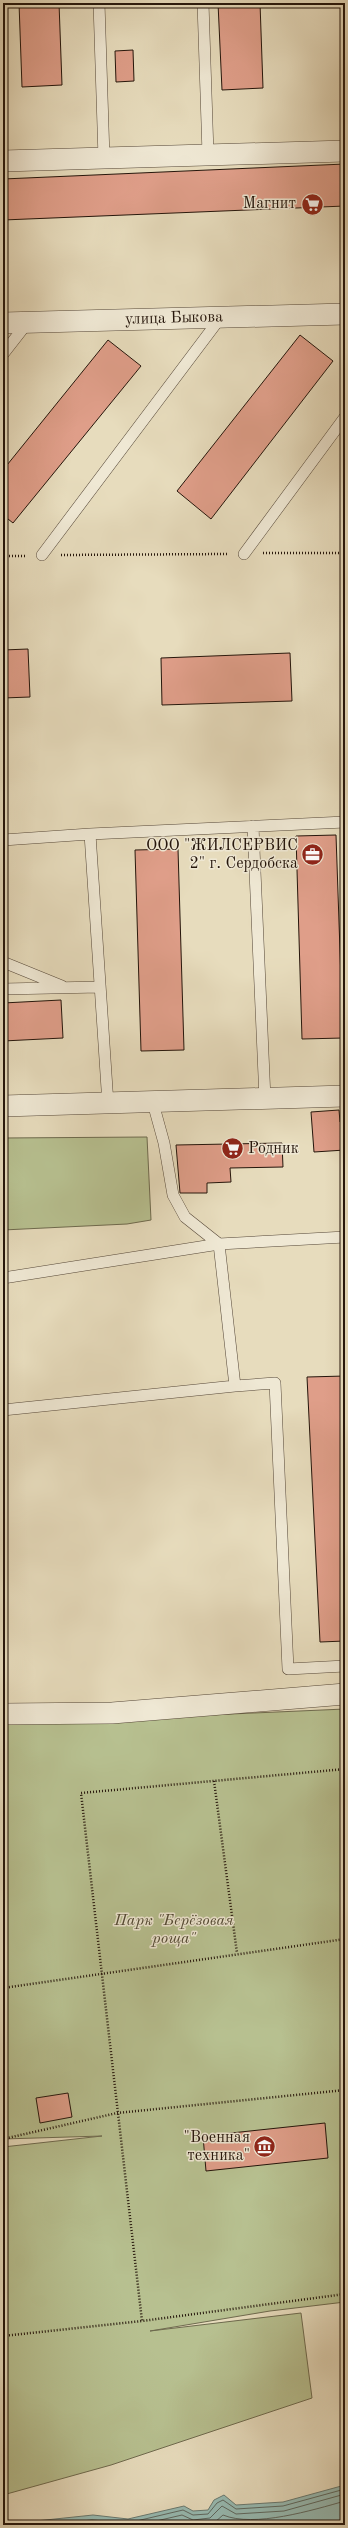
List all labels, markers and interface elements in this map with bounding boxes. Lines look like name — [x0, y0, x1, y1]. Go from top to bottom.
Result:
supermarket icon: Магнит — [299, 191, 325, 217]
place label: Магнит — [243, 196, 296, 212]
street label: улица Быкова — [125, 309, 223, 328]
place label: ООО "ЖИЛСЕРВИС 2" г. Сердобска — [146, 838, 298, 872]
office icon: ООО "ЖИЛСЕРВИС 2" г. Сердобска — [300, 842, 326, 868]
supermarket icon: Родник — [219, 1136, 245, 1162]
place label: Родник — [248, 1141, 299, 1157]
park label: Парк "Берёзовая роща" — [113, 1913, 234, 1947]
place label: "Военная техника" — [184, 2130, 250, 2164]
museum icon: "Военная техника" — [252, 2134, 278, 2160]

